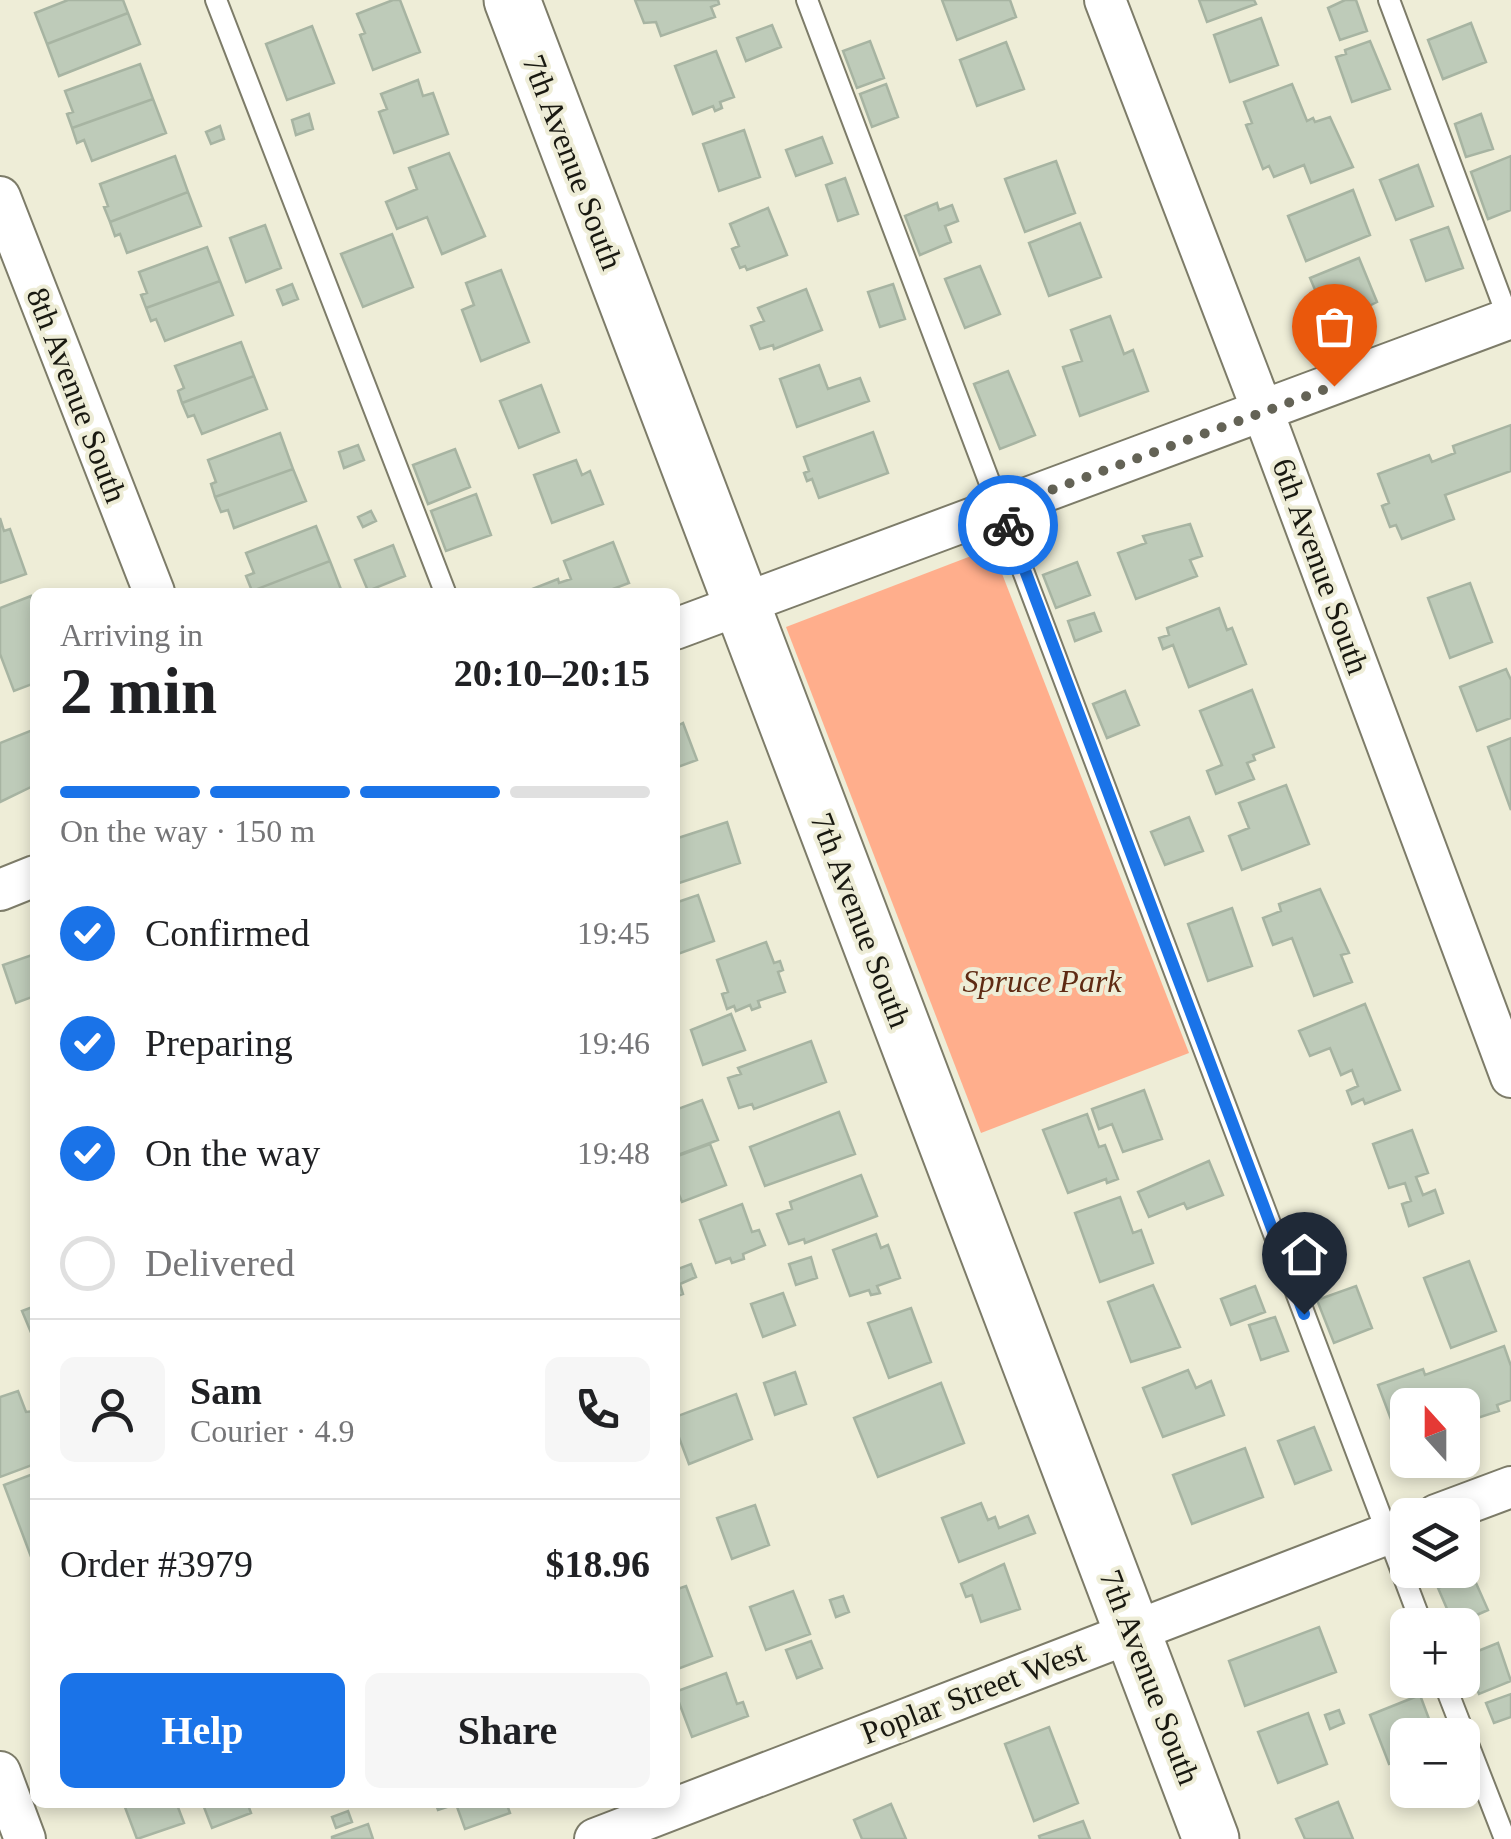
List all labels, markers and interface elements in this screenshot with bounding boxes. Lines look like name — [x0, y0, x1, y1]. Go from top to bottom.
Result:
street label: 7th Avenue South — [516, 50, 630, 274]
street label: 8th Avenue South — [20, 283, 134, 507]
pin — [1292, 284, 1377, 387]
icon: bag — [1307, 299, 1362, 354]
street label: 6th Avenue South — [1265, 453, 1377, 679]
courier — [958, 475, 1058, 575]
icon: bike — [981, 498, 1036, 553]
text: Arriving in — [60, 617, 203, 653]
text: 20:10–20:15 — [454, 652, 650, 694]
text: 2 min — [60, 655, 217, 727]
street label: 7th Avenue South — [804, 808, 918, 1032]
text: On the way · 150 m — [60, 813, 315, 849]
icon: check — [60, 906, 115, 961]
text: Confirmed — [145, 912, 310, 954]
text: 19:45 — [577, 915, 650, 951]
park label: Spruce Park — [962, 963, 1122, 999]
icon: check — [60, 1016, 115, 1071]
text: Preparing — [145, 1022, 293, 1064]
text: 19:46 — [577, 1025, 650, 1061]
icon: check — [60, 1126, 115, 1181]
text: On the way — [145, 1132, 320, 1174]
text: 19:48 — [577, 1135, 650, 1171]
pin — [1262, 1212, 1347, 1315]
icon: home — [1277, 1227, 1332, 1282]
text: Delivered — [145, 1242, 295, 1284]
button: person — [60, 1357, 165, 1462]
button: phone — [545, 1357, 650, 1462]
text: Sam — [190, 1370, 262, 1412]
north arrow — [1390, 1388, 1480, 1478]
map controls — [1390, 1388, 1480, 1808]
text: Courier · 4.9 — [190, 1413, 354, 1449]
button: layers — [1390, 1498, 1480, 1588]
text: Order #3979 — [60, 1543, 253, 1585]
text: $18.96 — [546, 1543, 650, 1585]
street label: 7th Avenue South — [1093, 1565, 1207, 1789]
button: + — [1390, 1608, 1480, 1698]
street label: Poplar Street West — [856, 1633, 1090, 1751]
button: Help — [60, 1673, 345, 1788]
button: Share — [365, 1673, 650, 1788]
button: − — [1390, 1718, 1480, 1808]

